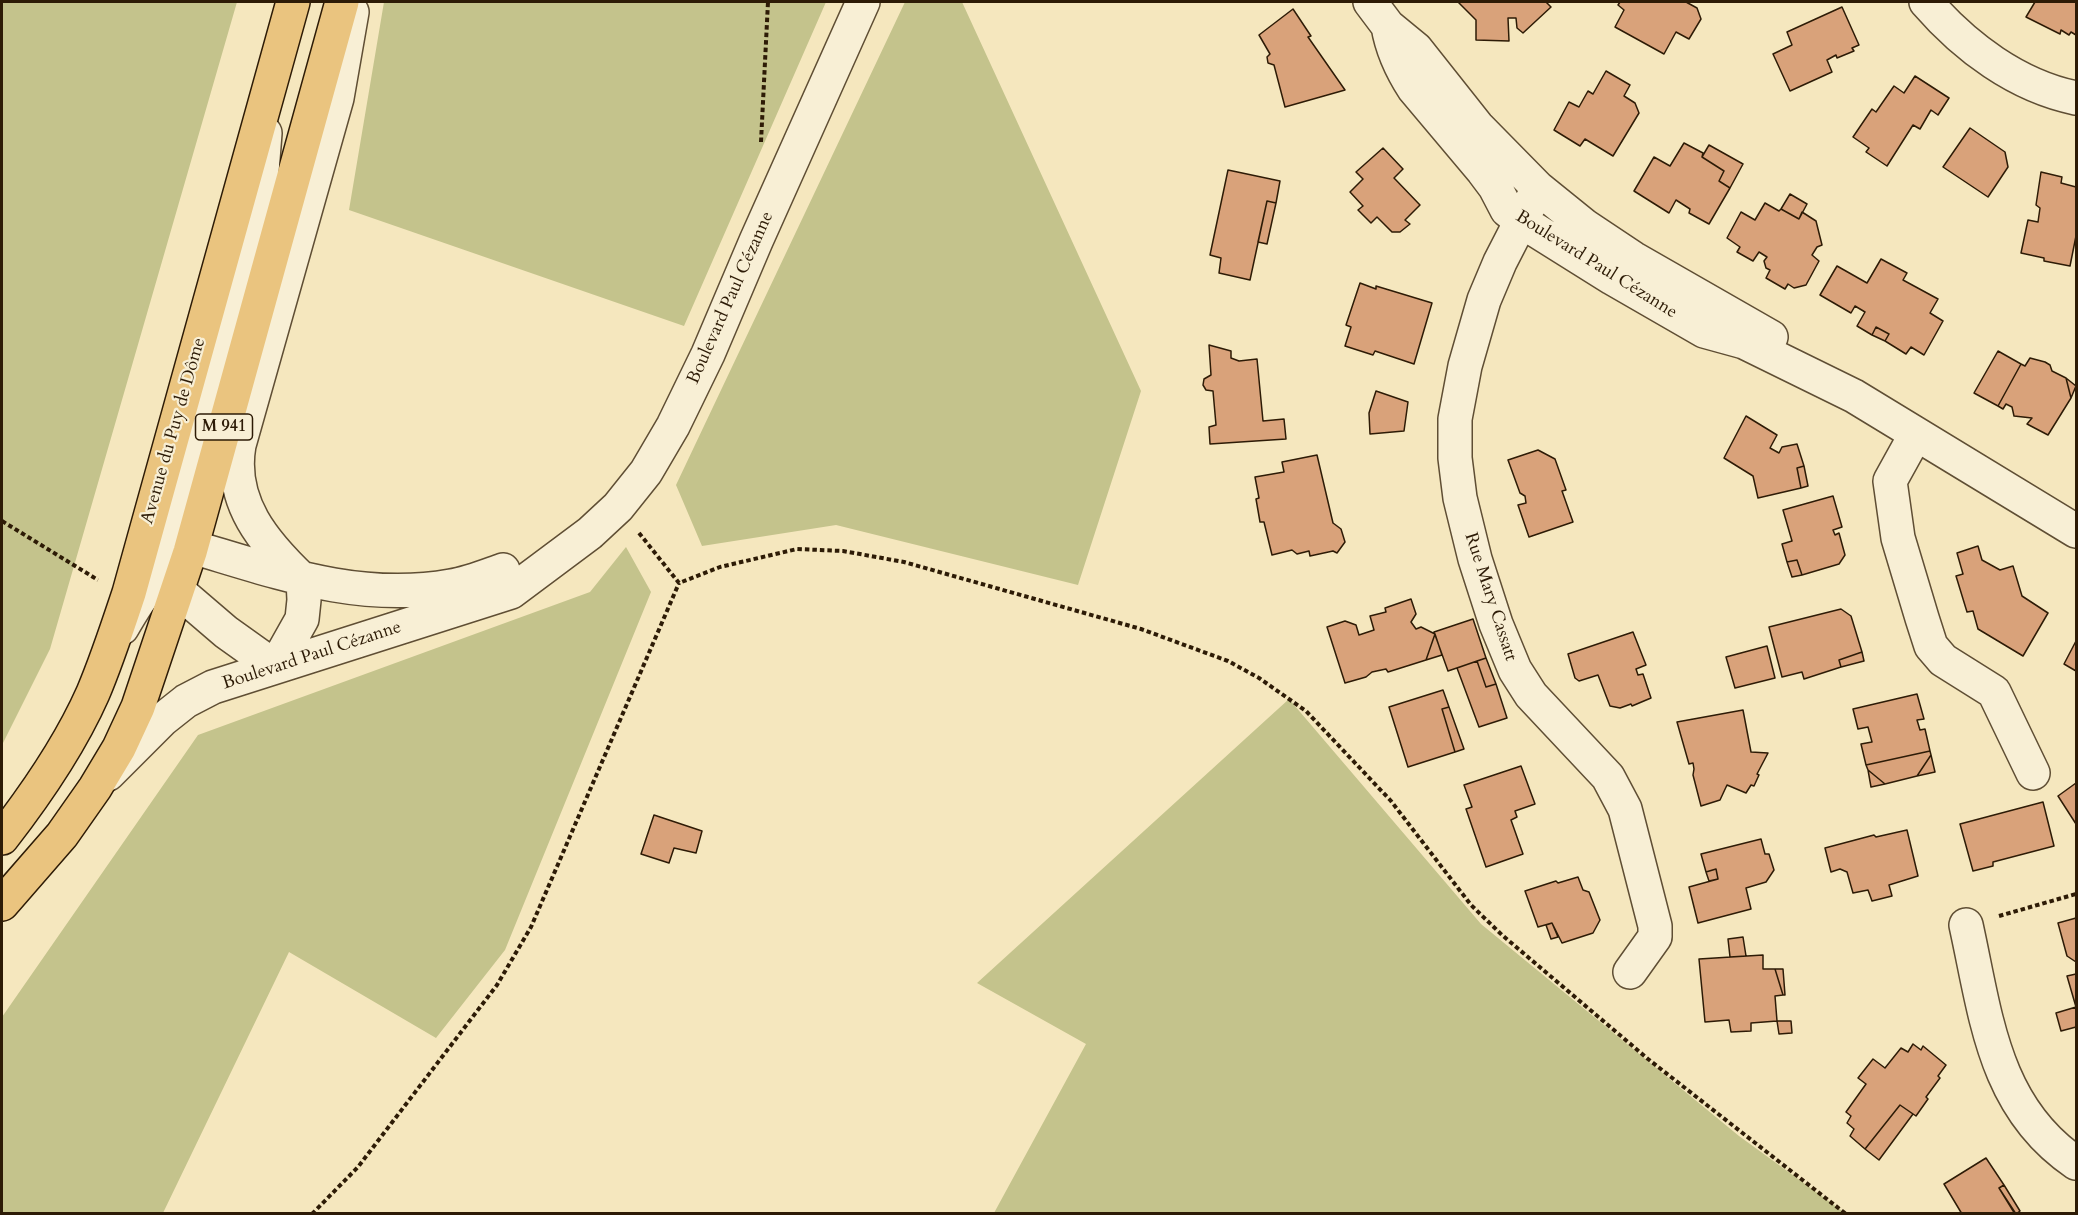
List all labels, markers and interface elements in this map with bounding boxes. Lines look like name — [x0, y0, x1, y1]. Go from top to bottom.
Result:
street label: Boulevard Paul Cézanne — [1511, 206, 1681, 324]
street label: Boulevard Paul Cézanne — [683, 208, 779, 388]
street label: Avenue du Puy de Dôme — [137, 335, 211, 527]
road number: M 941 — [196, 414, 252, 440]
street label: Rue Mary Cassatt — [1459, 530, 1521, 664]
street label: Boulevard Paul Cézanne — [220, 617, 404, 695]

